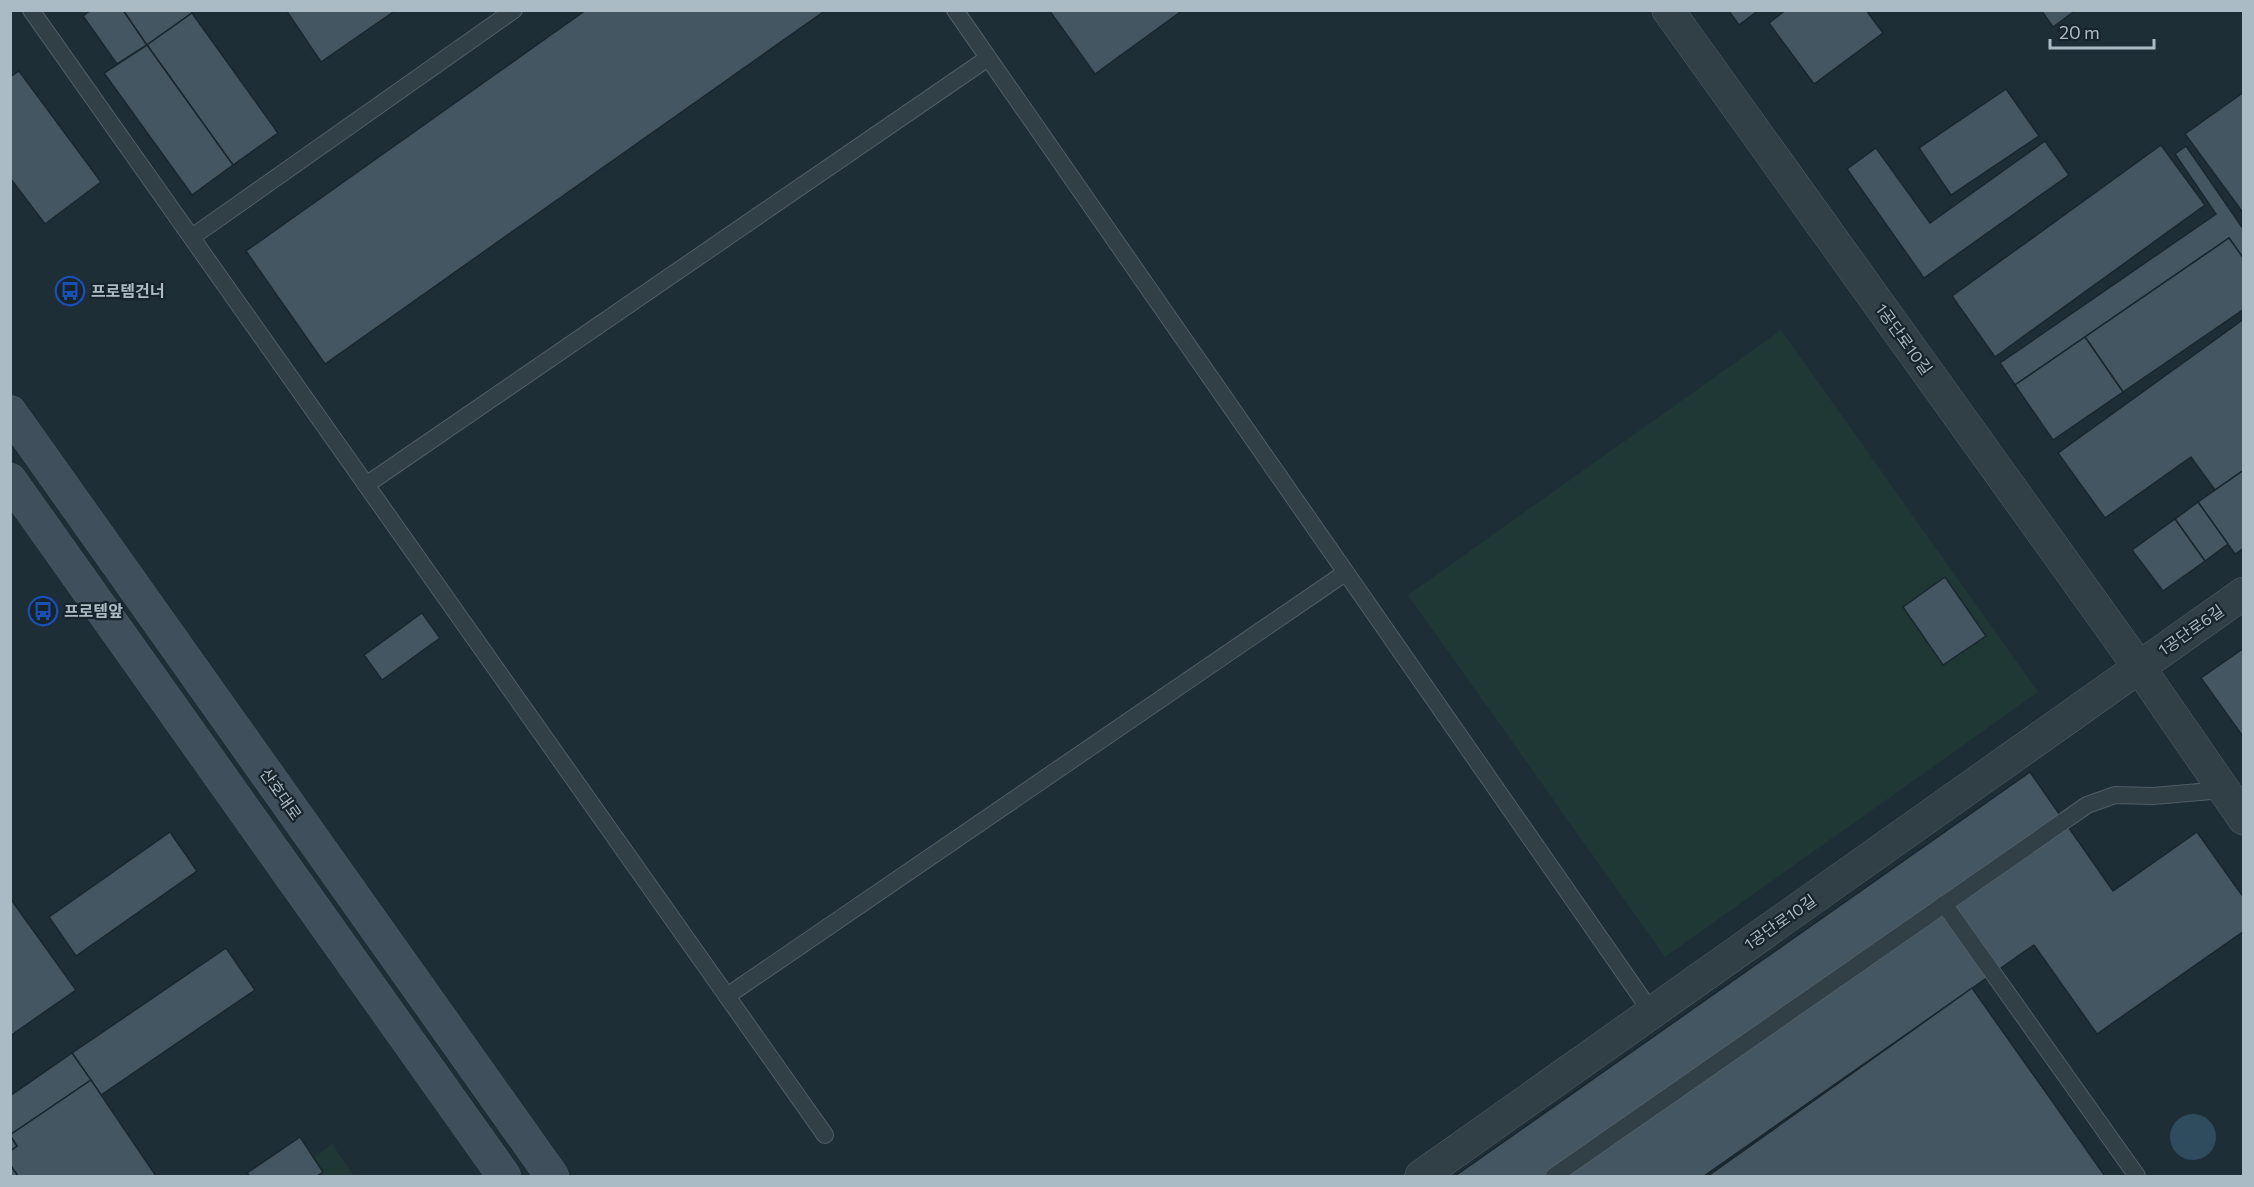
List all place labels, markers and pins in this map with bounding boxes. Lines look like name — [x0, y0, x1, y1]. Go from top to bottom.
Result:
bus stop icon: 프로템건너 — [54, 275, 86, 307]
place label: 프로템건너 — [91, 281, 165, 300]
bus stop icon: 프로템앞 — [27, 595, 59, 627]
place label: 프로템앞 — [64, 601, 123, 620]

